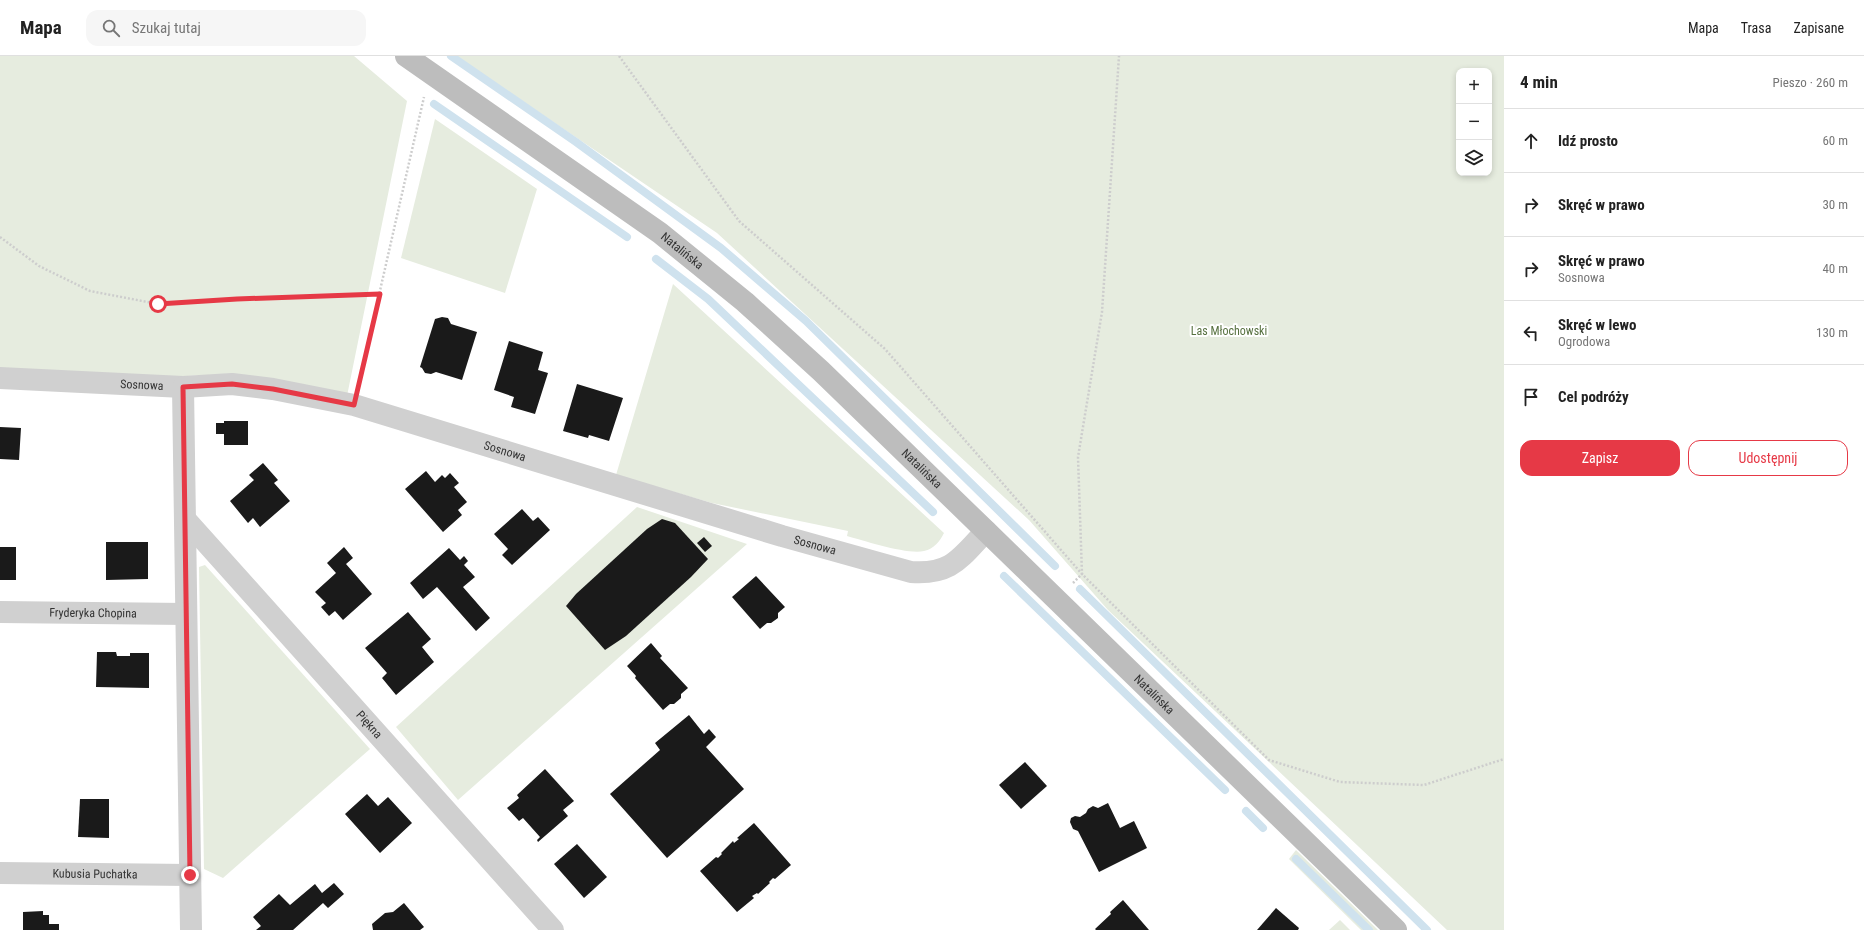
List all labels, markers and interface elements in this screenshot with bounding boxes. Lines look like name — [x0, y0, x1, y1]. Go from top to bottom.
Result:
search box — [86, 10, 366, 46]
text: Mapa — [20, 16, 62, 39]
icon: search — [100, 17, 122, 39]
text: Szukaj tutaj — [132, 19, 201, 37]
text: Mapa — [1688, 20, 1719, 36]
text: Trasa — [1741, 20, 1771, 36]
text: Zapisane — [1793, 20, 1844, 36]
map controls — [1456, 68, 1492, 176]
button: + — [1456, 68, 1492, 104]
text: 4 min — [1520, 72, 1558, 92]
text: Pieszo · 260 m — [1773, 75, 1848, 90]
button: − — [1456, 104, 1492, 140]
icon: ahead — [1520, 130, 1542, 152]
text: Idź prosto — [1558, 132, 1618, 150]
text: 60 m — [1822, 133, 1848, 148]
button: layers — [1456, 140, 1492, 176]
icon: right — [1520, 194, 1542, 216]
text: Skręć w prawo — [1558, 196, 1645, 214]
text: 30 m — [1822, 197, 1848, 212]
street label: Natalińska — [658, 230, 706, 272]
text: Skręć w prawo — [1558, 252, 1645, 270]
icon: right — [1520, 258, 1542, 280]
text: 40 m — [1822, 261, 1848, 276]
text: Sosnowa — [1558, 270, 1605, 285]
route start — [149, 295, 167, 313]
text: Skręć w lewo — [1558, 316, 1637, 334]
icon: left — [1520, 322, 1542, 344]
park label: Las Młochowski — [1191, 324, 1267, 338]
text: 130 m — [1816, 325, 1848, 340]
text: Ogrodowa — [1558, 334, 1610, 349]
street label: Sosnowa — [120, 377, 164, 393]
icon: arrive — [1520, 386, 1542, 408]
text: Cel podróży — [1558, 388, 1629, 406]
street label: Sosnowa — [482, 438, 528, 464]
button: Zapisz — [1520, 440, 1680, 476]
button: Udostępnij — [1688, 440, 1848, 476]
street label: Natalińska — [899, 446, 945, 491]
street label: Sosnowa — [792, 533, 838, 558]
street label: Fryderyka Chopina — [49, 606, 137, 620]
street label: Natalińska — [1131, 672, 1177, 717]
street label: Piękna — [353, 708, 385, 741]
route end — [181, 866, 199, 884]
street label: Kubusia Puchatka — [52, 867, 138, 881]

